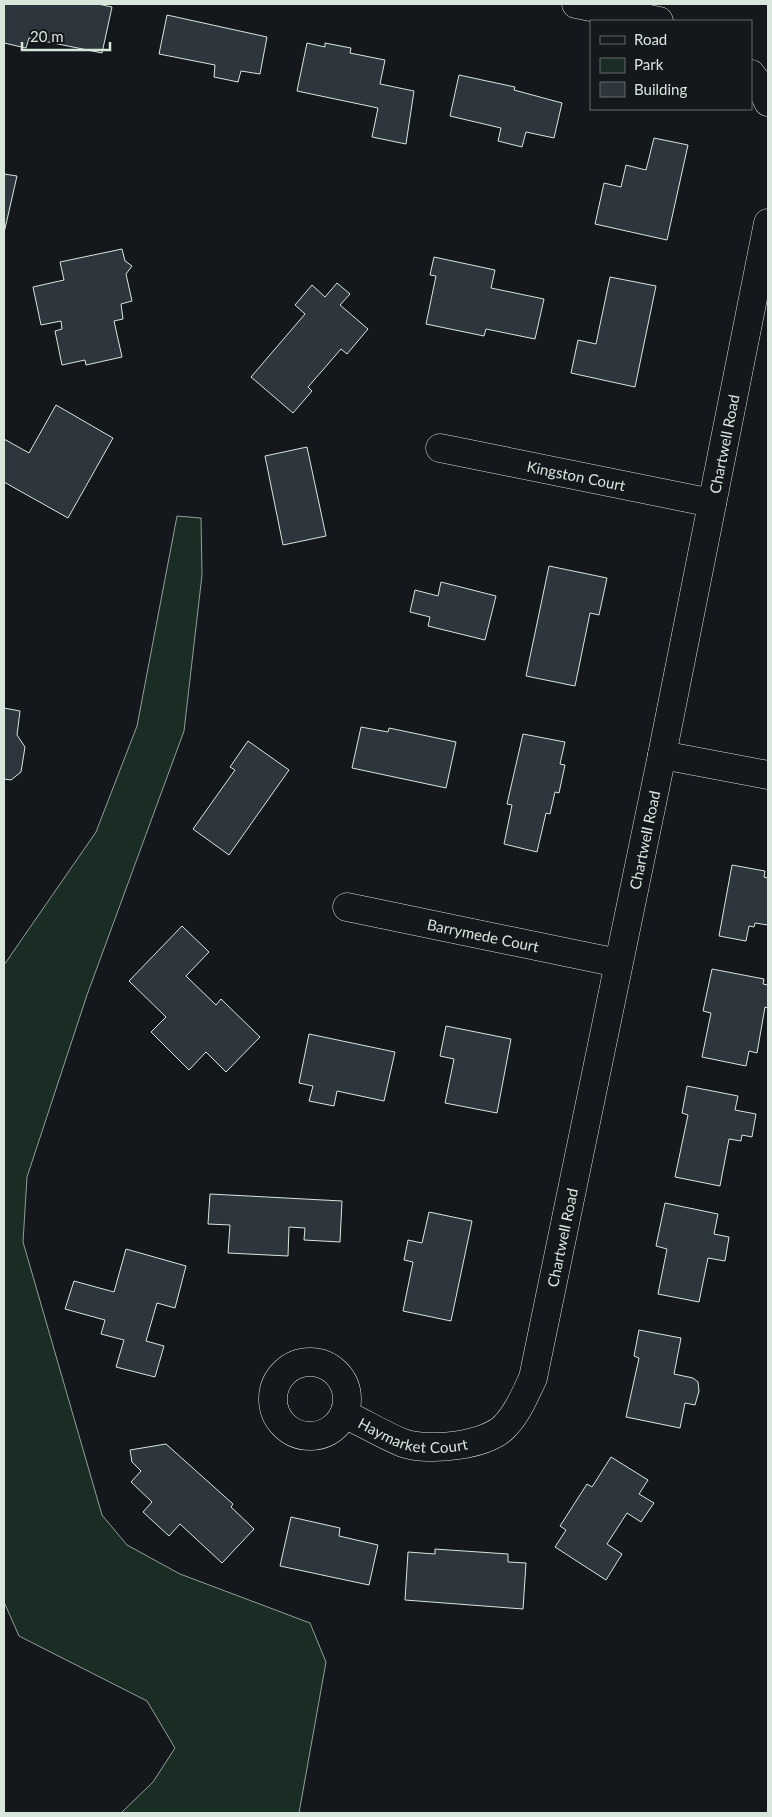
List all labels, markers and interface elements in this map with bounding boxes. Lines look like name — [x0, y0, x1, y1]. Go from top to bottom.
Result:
scale bar — [22, 20, 110, 52]
legend — [590, 20, 752, 110]
text: 20 m — [30, 27, 64, 45]
text: Road — [634, 30, 667, 48]
text: Park — [634, 55, 664, 73]
text: Building — [634, 80, 687, 98]
street label: Chartwell Road — [705, 393, 743, 495]
street label: Kingston Court — [525, 457, 628, 494]
street label: Chartwell Road — [625, 789, 663, 891]
street label: Barrymede Court — [426, 915, 541, 956]
street label: Chartwell Road — [543, 1186, 581, 1289]
street label: Haymarket Court — [355, 1414, 470, 1456]

